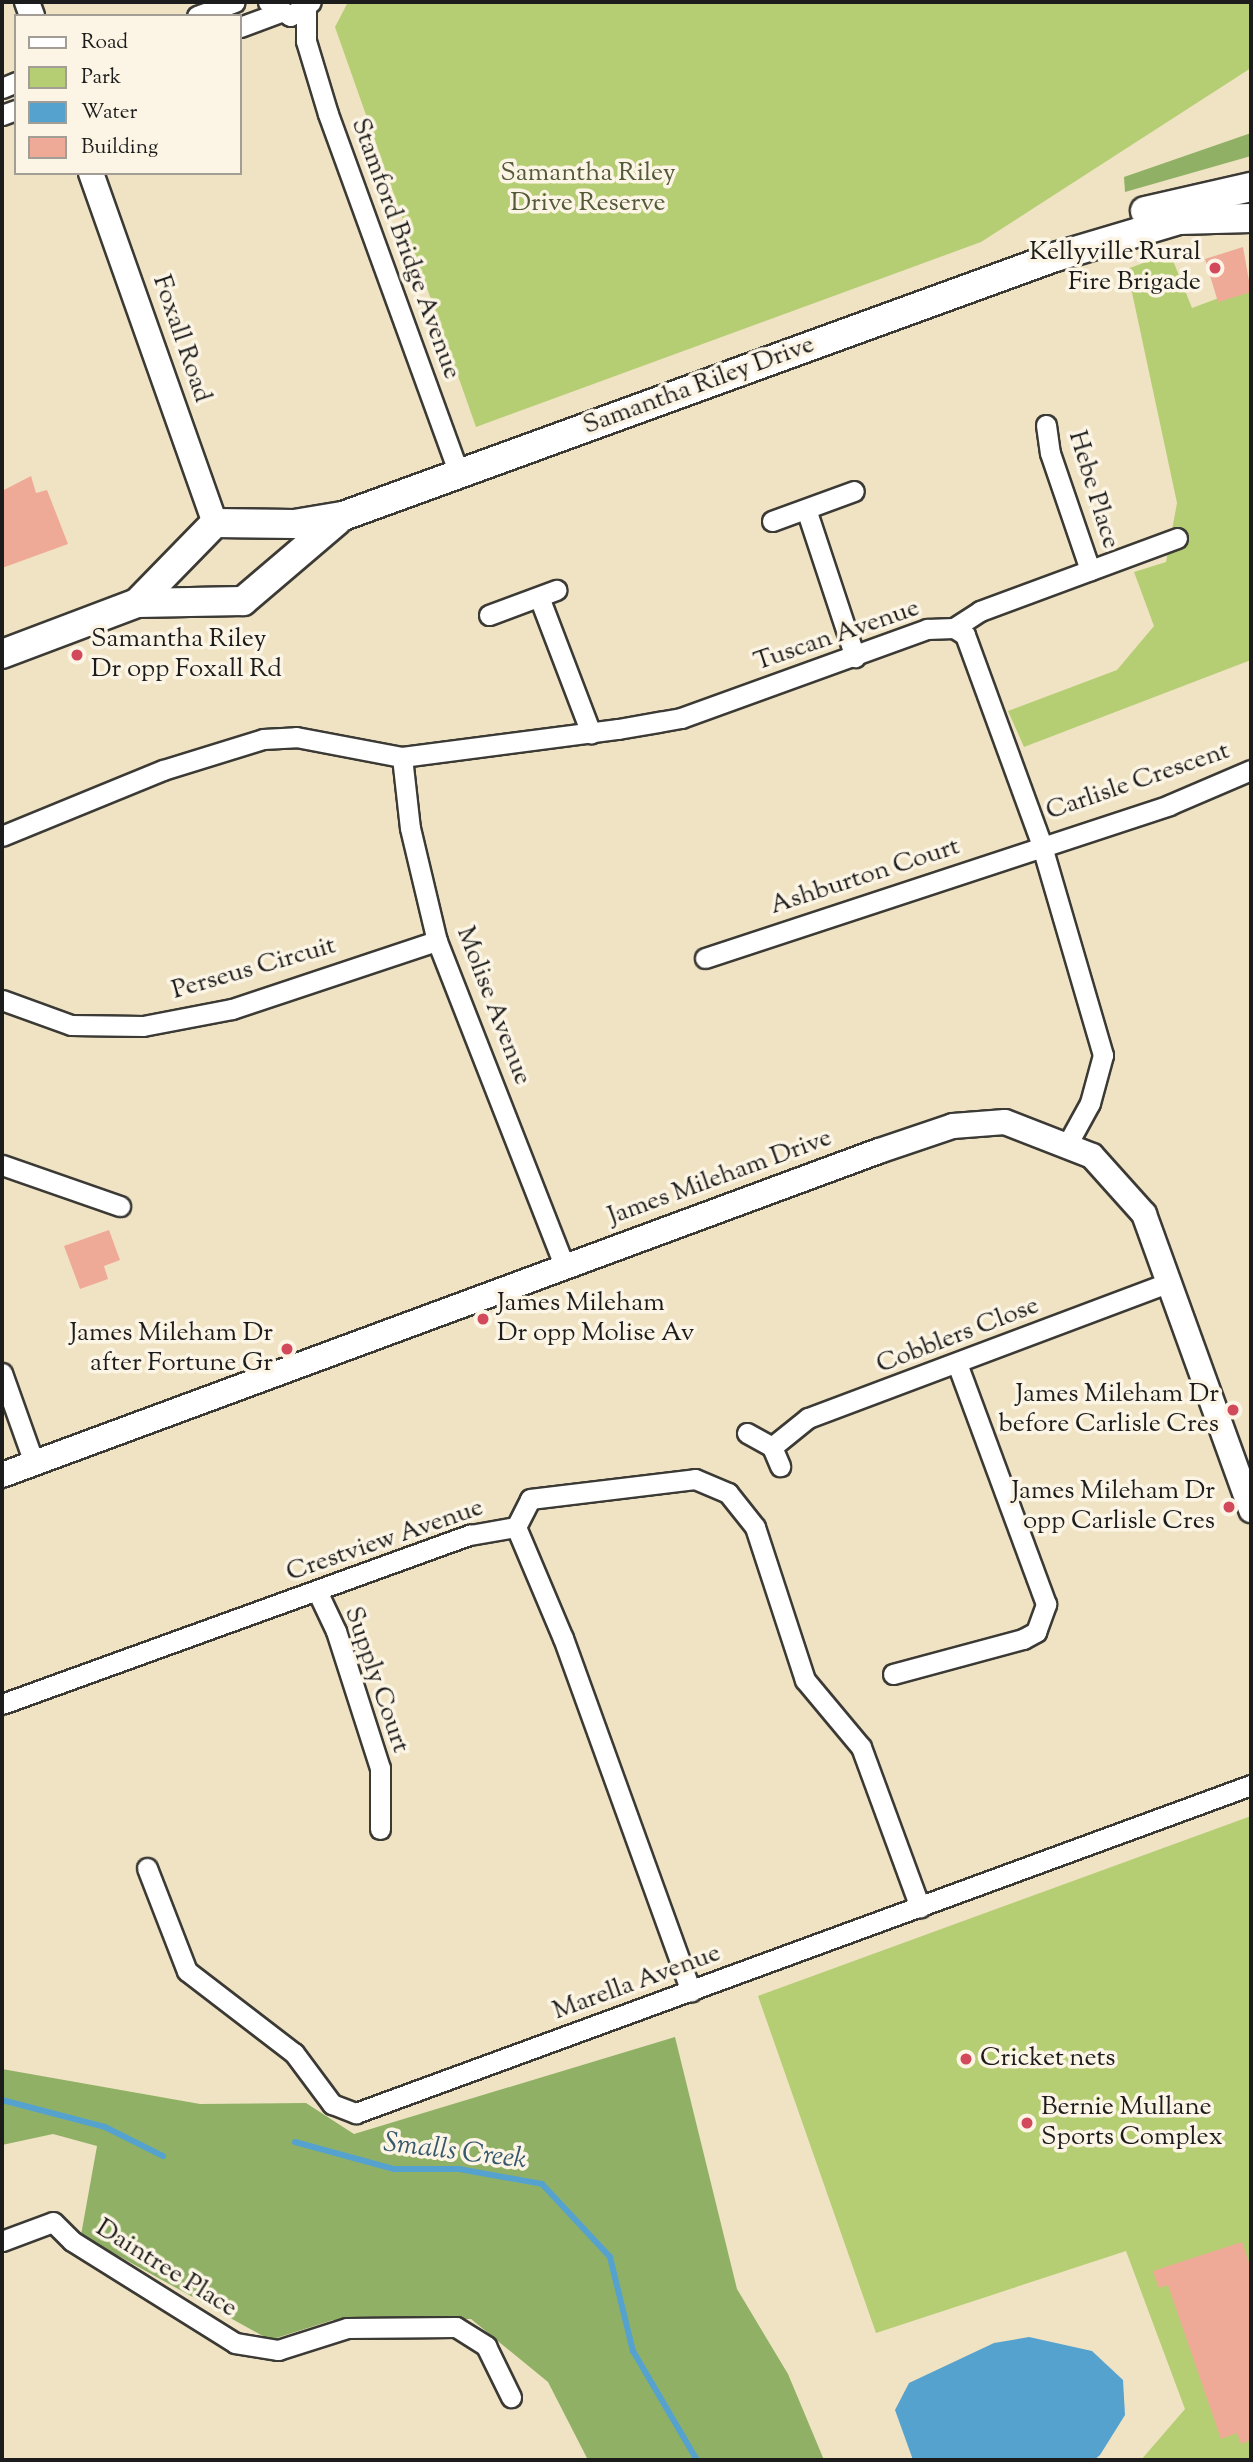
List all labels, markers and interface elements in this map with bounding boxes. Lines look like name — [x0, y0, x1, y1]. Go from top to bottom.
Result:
legend — [14, 14, 242, 175]
text: Road — [81, 28, 128, 58]
text: Park — [81, 63, 121, 93]
text: Water — [81, 98, 137, 128]
street label: Stamford Bridge Avenue — [343, 114, 467, 384]
text: Building — [81, 133, 158, 163]
park label: Samantha Riley Drive Reserve — [500, 158, 676, 220]
place label: Kellyville Rural Fire Brigade — [1029, 237, 1201, 298]
marker: Kellyville Rural Fire Brigade — [1207, 260, 1223, 276]
street label: Foxall Road — [145, 271, 217, 407]
street label: Samantha Riley Drive — [579, 330, 819, 442]
street label: Hebe Place — [1060, 427, 1126, 553]
street label: Tuscan Avenue — [750, 593, 924, 679]
place label: Samantha Riley Dr opp Foxall Rd — [91, 624, 282, 686]
marker: Samantha Riley Dr opp Foxall Rd — [69, 647, 85, 663]
street label: Carlisle Crescent — [1042, 736, 1234, 828]
street label: Ashburton Court — [766, 832, 964, 922]
street label: Molise Avenue — [449, 922, 537, 1090]
street label: Perseus Circuit — [168, 931, 340, 1007]
street label: James Mileham Drive — [604, 1123, 836, 1233]
place label: James Mileham Dr opp Molise Av — [497, 1288, 694, 1350]
street label: Cobblers Close — [872, 1291, 1044, 1381]
marker: James Mileham Dr opp Molise Av — [475, 1311, 491, 1327]
place label: James Mileham Dr after Fortune Gr — [69, 1318, 273, 1380]
marker: James Mileham Dr after Fortune Gr — [279, 1341, 295, 1357]
place label: James Mileham Dr before Carlisle Cres — [999, 1379, 1219, 1440]
marker: James Mileham Dr before Carlisle Cres — [1225, 1402, 1241, 1418]
place label: James Mileham Dr opp Carlisle Cres — [1011, 1476, 1215, 1538]
street label: Crestview Avenue — [283, 1493, 487, 1589]
marker: James Mileham Dr opp Carlisle Cres — [1221, 1499, 1237, 1515]
street label: Supply Court — [336, 1603, 416, 1757]
street label: Marella Avenue — [549, 1938, 725, 2028]
place label: Cricket nets — [980, 2043, 1116, 2075]
marker: Cricket nets — [958, 2051, 974, 2067]
place label: Bernie Mullane Sports Complex — [1041, 2092, 1223, 2154]
marker: Bernie Mullane Sports Complex — [1019, 2115, 1035, 2131]
water label: Smalls Creek — [382, 2127, 528, 2177]
street label: Daintree Place — [90, 2213, 242, 2325]

